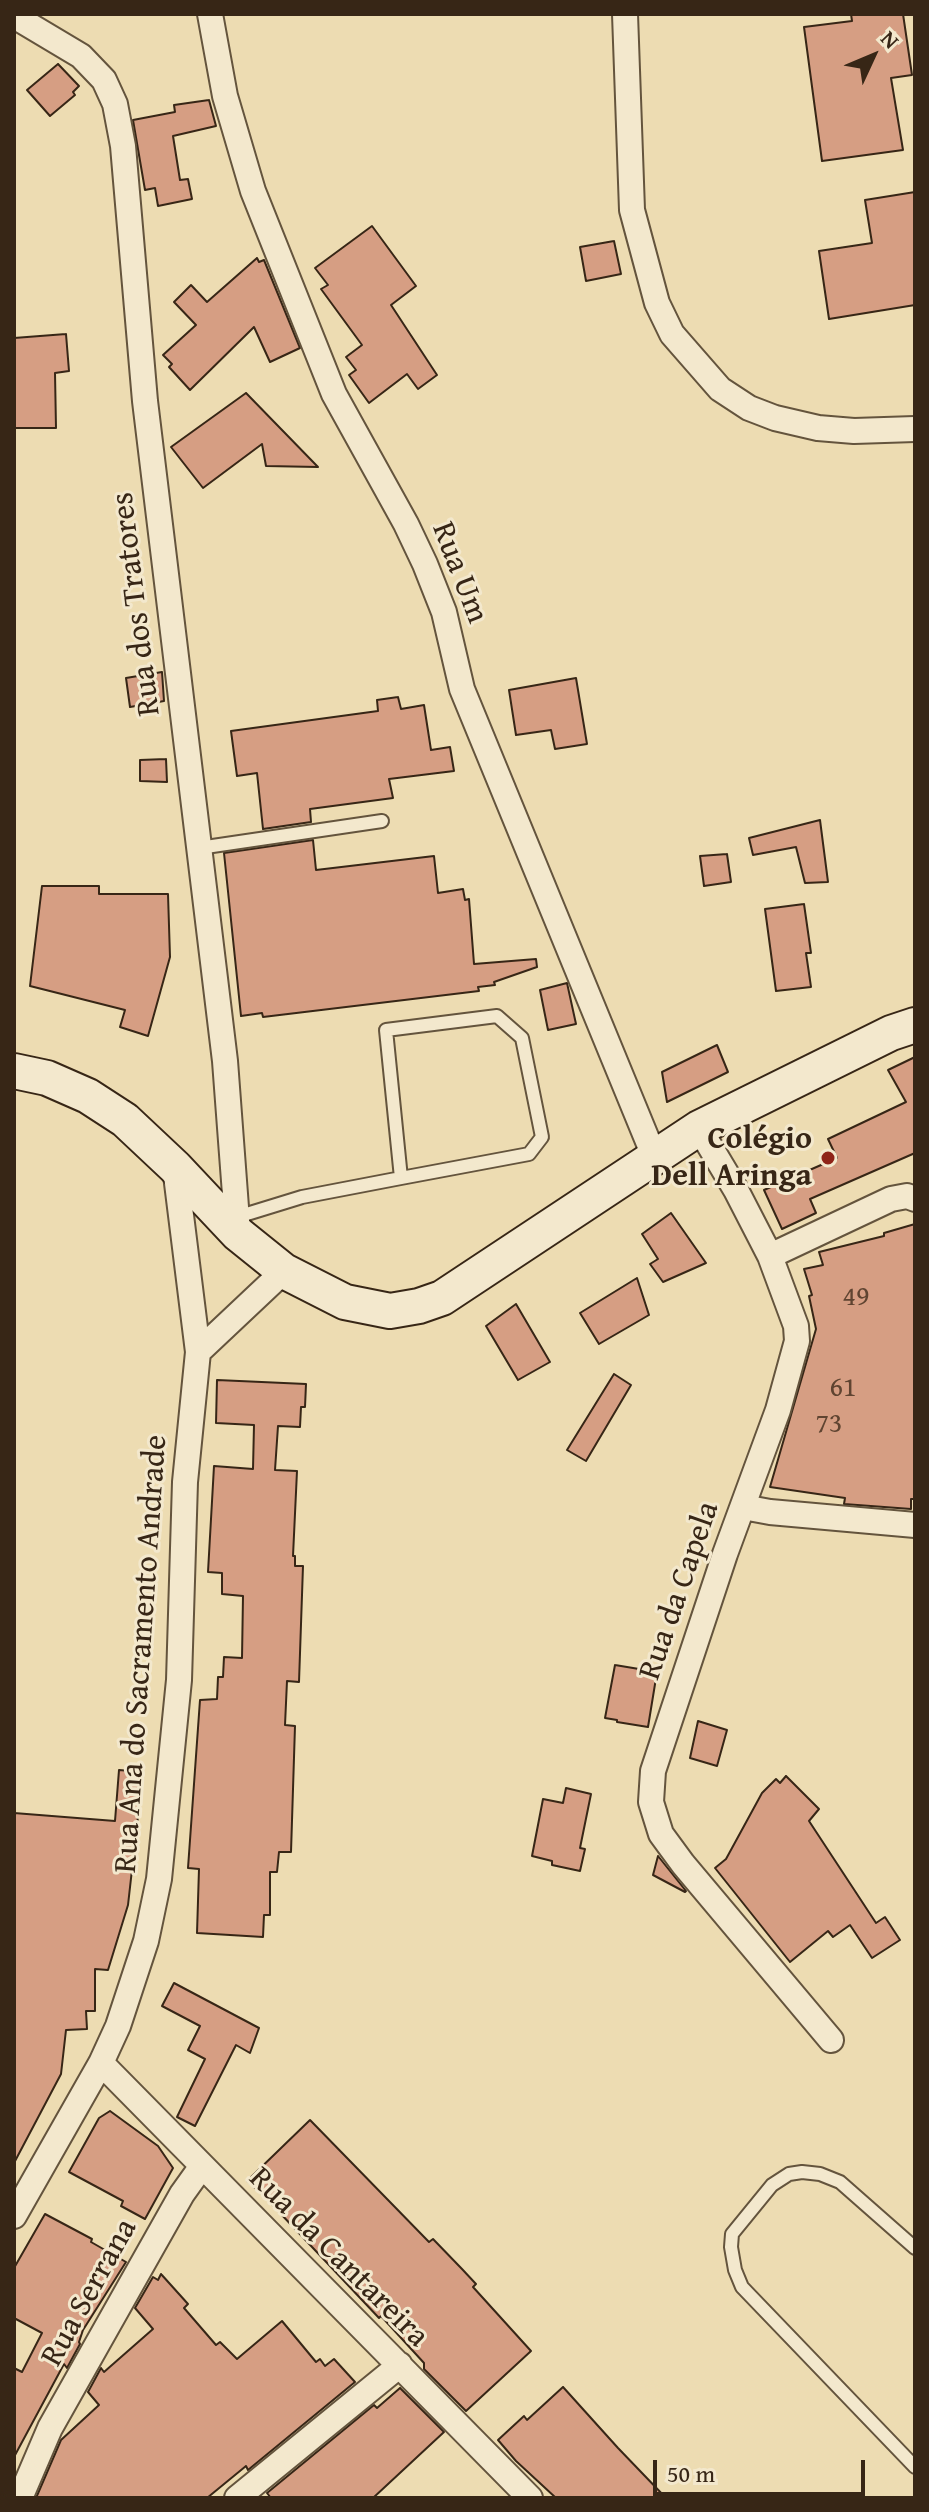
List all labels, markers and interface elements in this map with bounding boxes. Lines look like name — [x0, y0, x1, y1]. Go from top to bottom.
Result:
north arrow — [833, 16, 913, 96]
text: N — [874, 23, 907, 56]
street label: Rua dos Tratores — [104, 490, 170, 718]
street label: Rua Um — [422, 517, 496, 629]
place label: Colégio Dell Aringa — [651, 1121, 812, 1196]
marker: Colégio Dell Aringa — [819, 1149, 837, 1167]
house number: 49 — [843, 1281, 869, 1315]
house number: 61 — [830, 1372, 856, 1406]
house number: 73 — [816, 1408, 842, 1442]
street label: Rua Ana do Sacramento Andrade — [108, 1434, 176, 1874]
street label: Rua da Capela — [632, 1497, 728, 1685]
street label: Rua da Cantareira — [240, 2160, 436, 2356]
street label: Rua Serrana — [34, 2212, 146, 2374]
scale bar — [657, 2444, 869, 2494]
text: 50 m — [667, 2456, 715, 2491]

